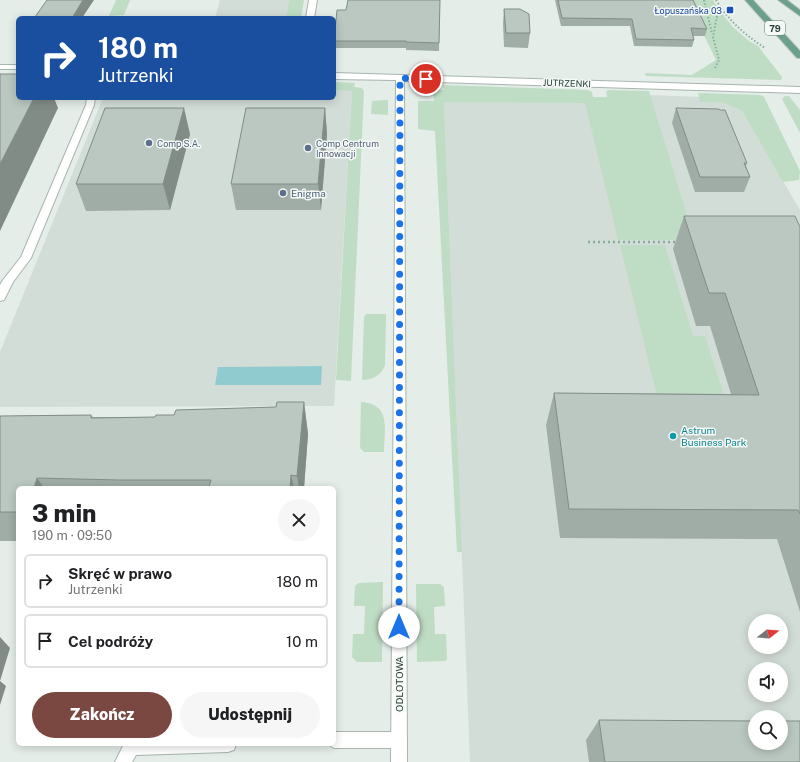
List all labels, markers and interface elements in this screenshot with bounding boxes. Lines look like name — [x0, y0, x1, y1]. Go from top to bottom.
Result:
place label: Łopuszańska 03 — [655, 5, 722, 16]
marker: Łopuszańska 03 — [725, 5, 735, 15]
road number: 79 — [765, 21, 785, 35]
text: 180 m — [98, 31, 178, 64]
icon: right — [32, 32, 84, 84]
pin — [409, 62, 443, 96]
text: Jutrzenki — [98, 65, 173, 86]
icon: arrive — [415, 68, 437, 90]
street label: JUTRZENKI — [543, 77, 591, 89]
marker: Comp S.A. — [144, 138, 154, 148]
place label: Comp S.A. — [157, 138, 200, 149]
place label: Comp Centrum Innowacji — [316, 138, 379, 159]
marker: Comp Centrum Innowacji — [303, 143, 313, 153]
place label: Enigma — [291, 187, 326, 199]
marker: Enigma — [278, 188, 288, 198]
place label: Astrum Business Park — [681, 424, 747, 448]
marker: Astrum Business Park — [668, 431, 678, 441]
text: 3 min — [32, 499, 96, 527]
button: close — [278, 499, 320, 541]
text: 190 m · 09:50 — [32, 528, 112, 543]
text: Skręć w prawo — [68, 565, 172, 582]
icon: right — [34, 570, 56, 592]
text: 180 m — [276, 573, 318, 590]
text: Jutrzenki — [68, 582, 122, 597]
position arrow — [378, 606, 420, 648]
north arrow — [748, 614, 788, 654]
map controls — [748, 614, 788, 750]
icon: arrive — [34, 630, 56, 652]
text: Cel podróży — [68, 633, 153, 650]
text: 10 m — [286, 633, 318, 650]
street label: ODLOTOWA — [393, 656, 405, 712]
button: sound — [748, 662, 788, 702]
button: Zakończ — [32, 692, 172, 738]
button: Udostępnij — [180, 692, 320, 738]
button: search — [748, 710, 788, 750]

